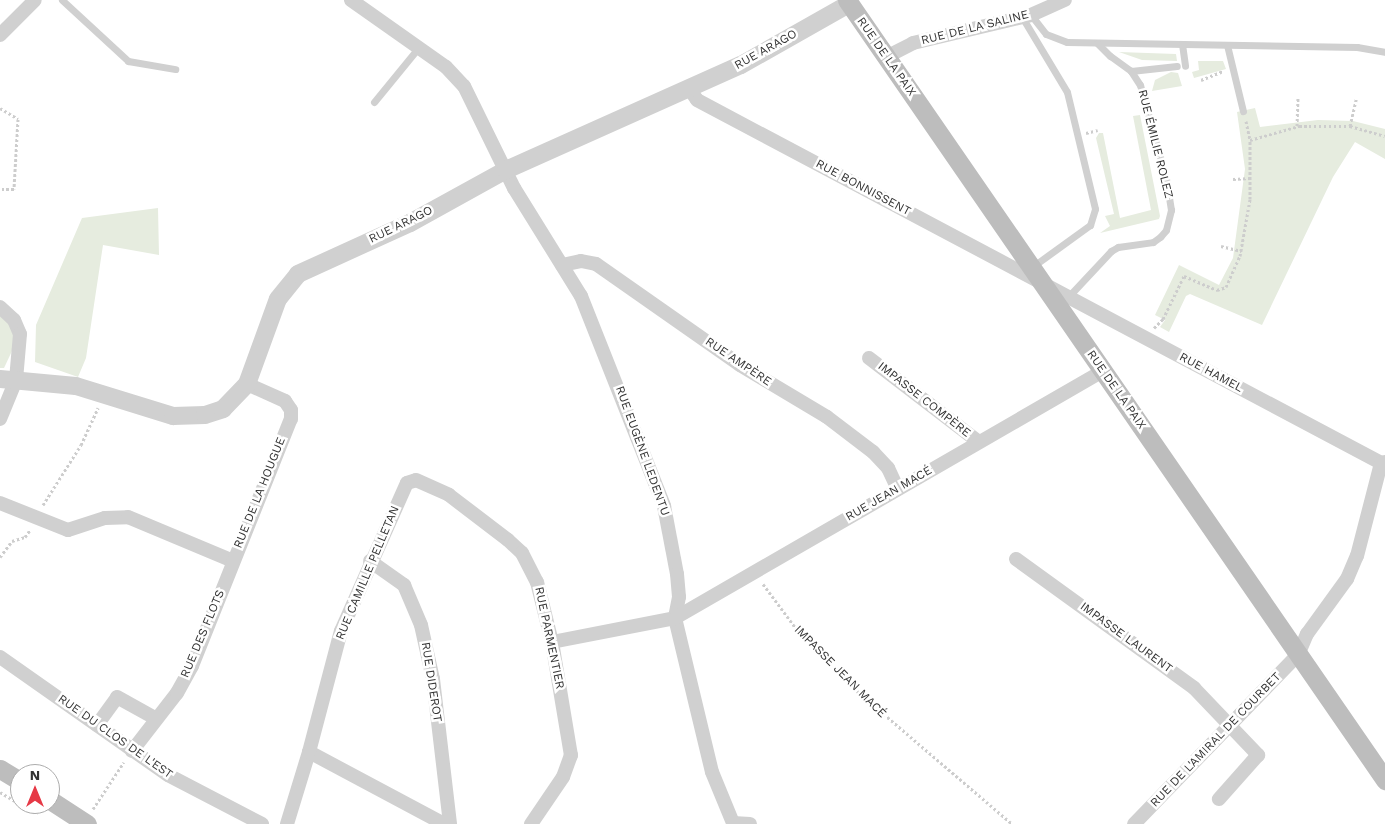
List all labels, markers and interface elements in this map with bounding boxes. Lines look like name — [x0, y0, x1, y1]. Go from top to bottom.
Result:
street label: RUE DE LA SALINE — [920, 8, 1030, 48]
street label: RUE DE LA PAIX — [853, 15, 919, 99]
street label: RUE ARAGO — [732, 27, 800, 73]
street label: RUE ÉMILIE ROLEZ — [1135, 88, 1175, 200]
street label: RUE BONNISSENT — [813, 157, 913, 219]
street label: RUE ARAGO — [367, 203, 435, 247]
street label: RUE AMPÈRE — [702, 335, 774, 389]
street label: RUE DE LA PAIX — [1083, 348, 1149, 432]
street label: RUE HAMEL — [1177, 350, 1245, 396]
street label: IMPASSE COMPÈRE — [875, 359, 973, 441]
street label: RUE EUGÈNE LEDENTU — [612, 384, 672, 518]
street label: RUE DE LA HOUGUE — [231, 435, 289, 551]
street label: RUE JEAN MACÉ — [843, 463, 935, 525]
street label: RUE CAMILLE PELLETAN — [333, 504, 403, 642]
street label: RUE PARMENTIER — [531, 586, 567, 690]
street label: RUE DES FLOTS — [178, 588, 228, 680]
street label: IMPASSE LAURENT — [1077, 600, 1175, 676]
street label: IMPASSE JEAN MACÉ — [791, 623, 889, 721]
street label: RUE DIDEROT — [418, 641, 444, 723]
street label: RUE DE L'AMIRAL DE COURBET — [1148, 670, 1284, 810]
street label: RUE DU CLOS DE L'EST — [55, 692, 175, 782]
north arrow — [10, 764, 60, 814]
text: N — [30, 767, 40, 783]

